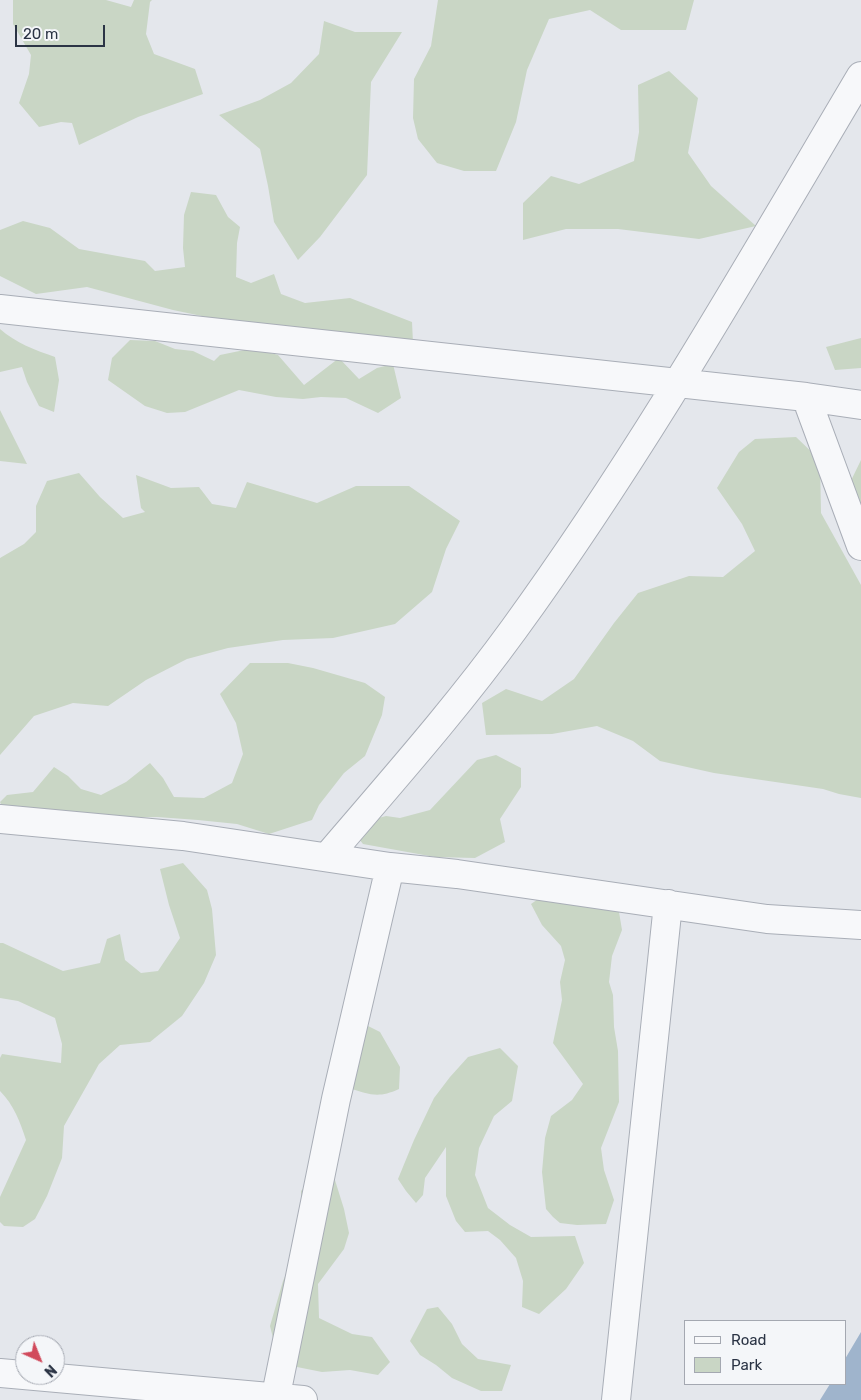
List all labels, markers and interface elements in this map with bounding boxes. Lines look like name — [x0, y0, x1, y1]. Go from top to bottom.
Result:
scale bar — [18, 15, 108, 47]
text: 20 m — [23, 25, 58, 43]
legend — [684, 1320, 846, 1385]
text: Road — [731, 1331, 767, 1349]
north arrow — [15, 1335, 65, 1385]
text: Park — [731, 1356, 762, 1374]
text: N — [41, 1361, 60, 1380]

